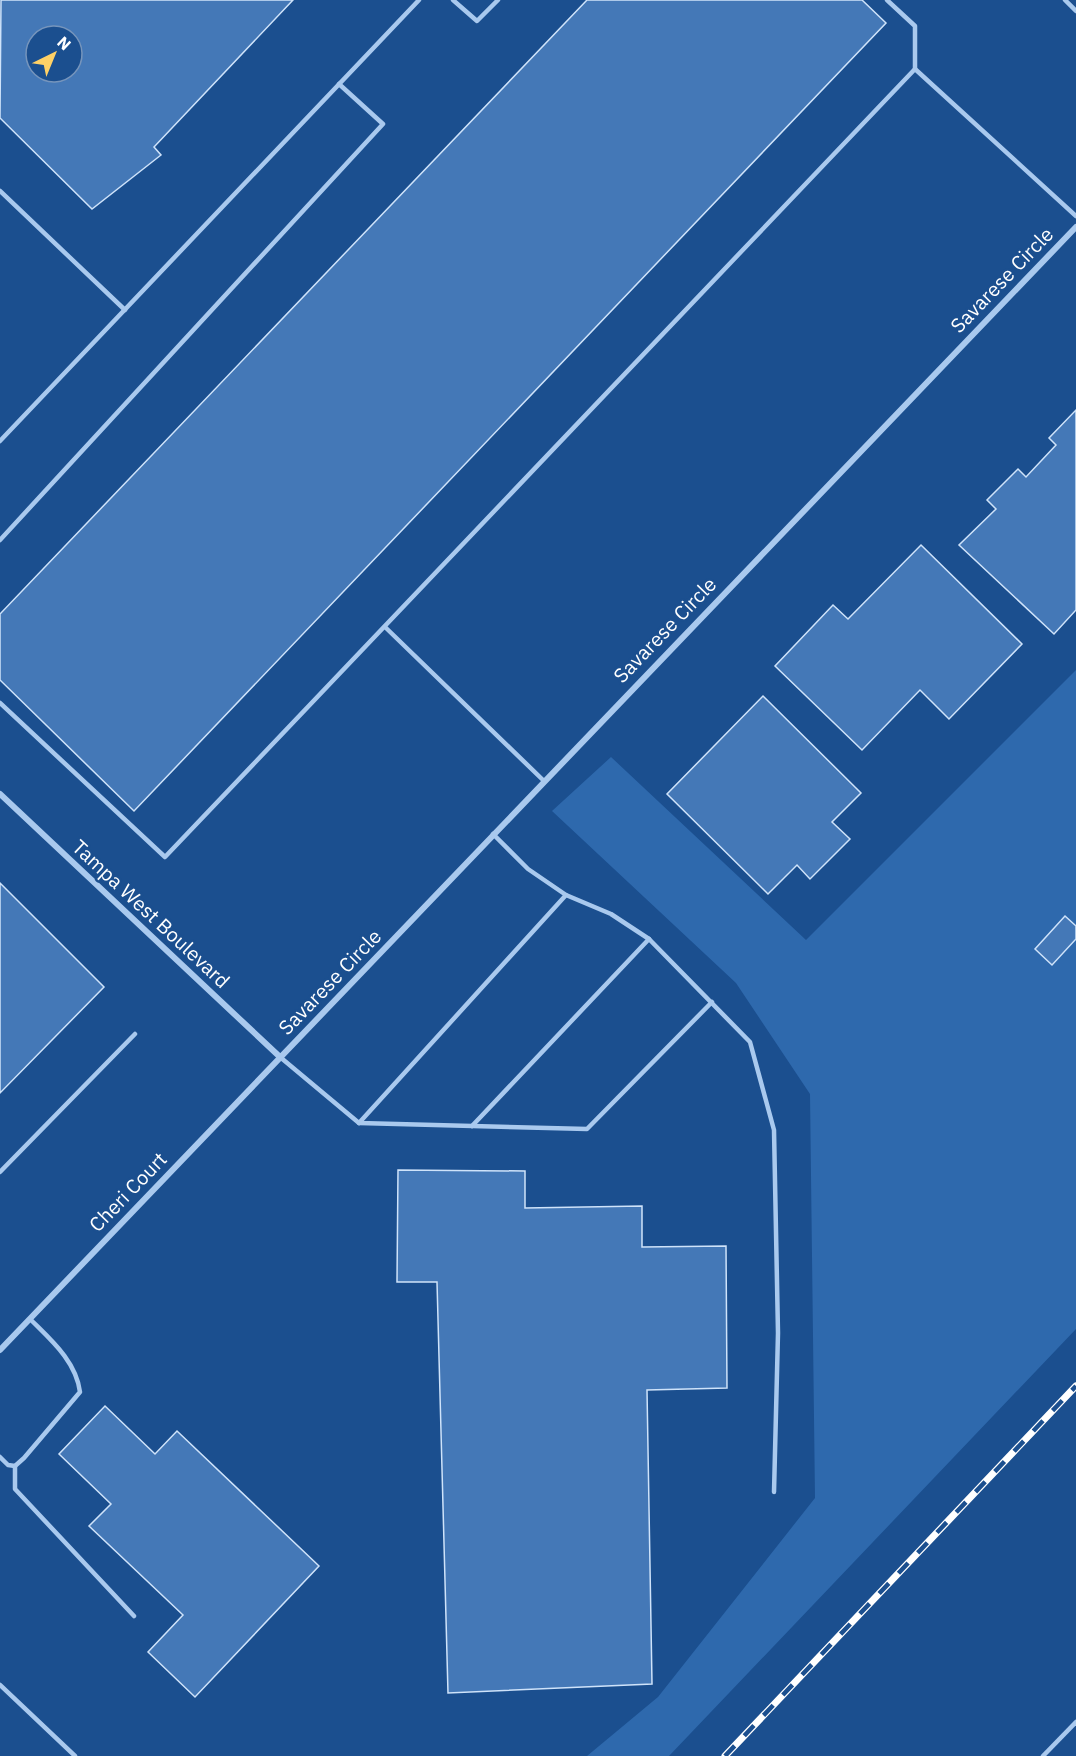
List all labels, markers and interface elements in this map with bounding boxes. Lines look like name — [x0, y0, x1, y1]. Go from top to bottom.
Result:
north arrow — [24, 24, 84, 84]
text: N — [53, 32, 75, 54]
street label: Savarese Circle — [944, 221, 1059, 338]
street label: Savarese Circle — [607, 571, 722, 688]
street label: Tampa West Boulevard — [67, 833, 236, 994]
street label: Savarese Circle — [272, 923, 387, 1040]
street label: Cheri Court — [83, 1146, 173, 1237]

